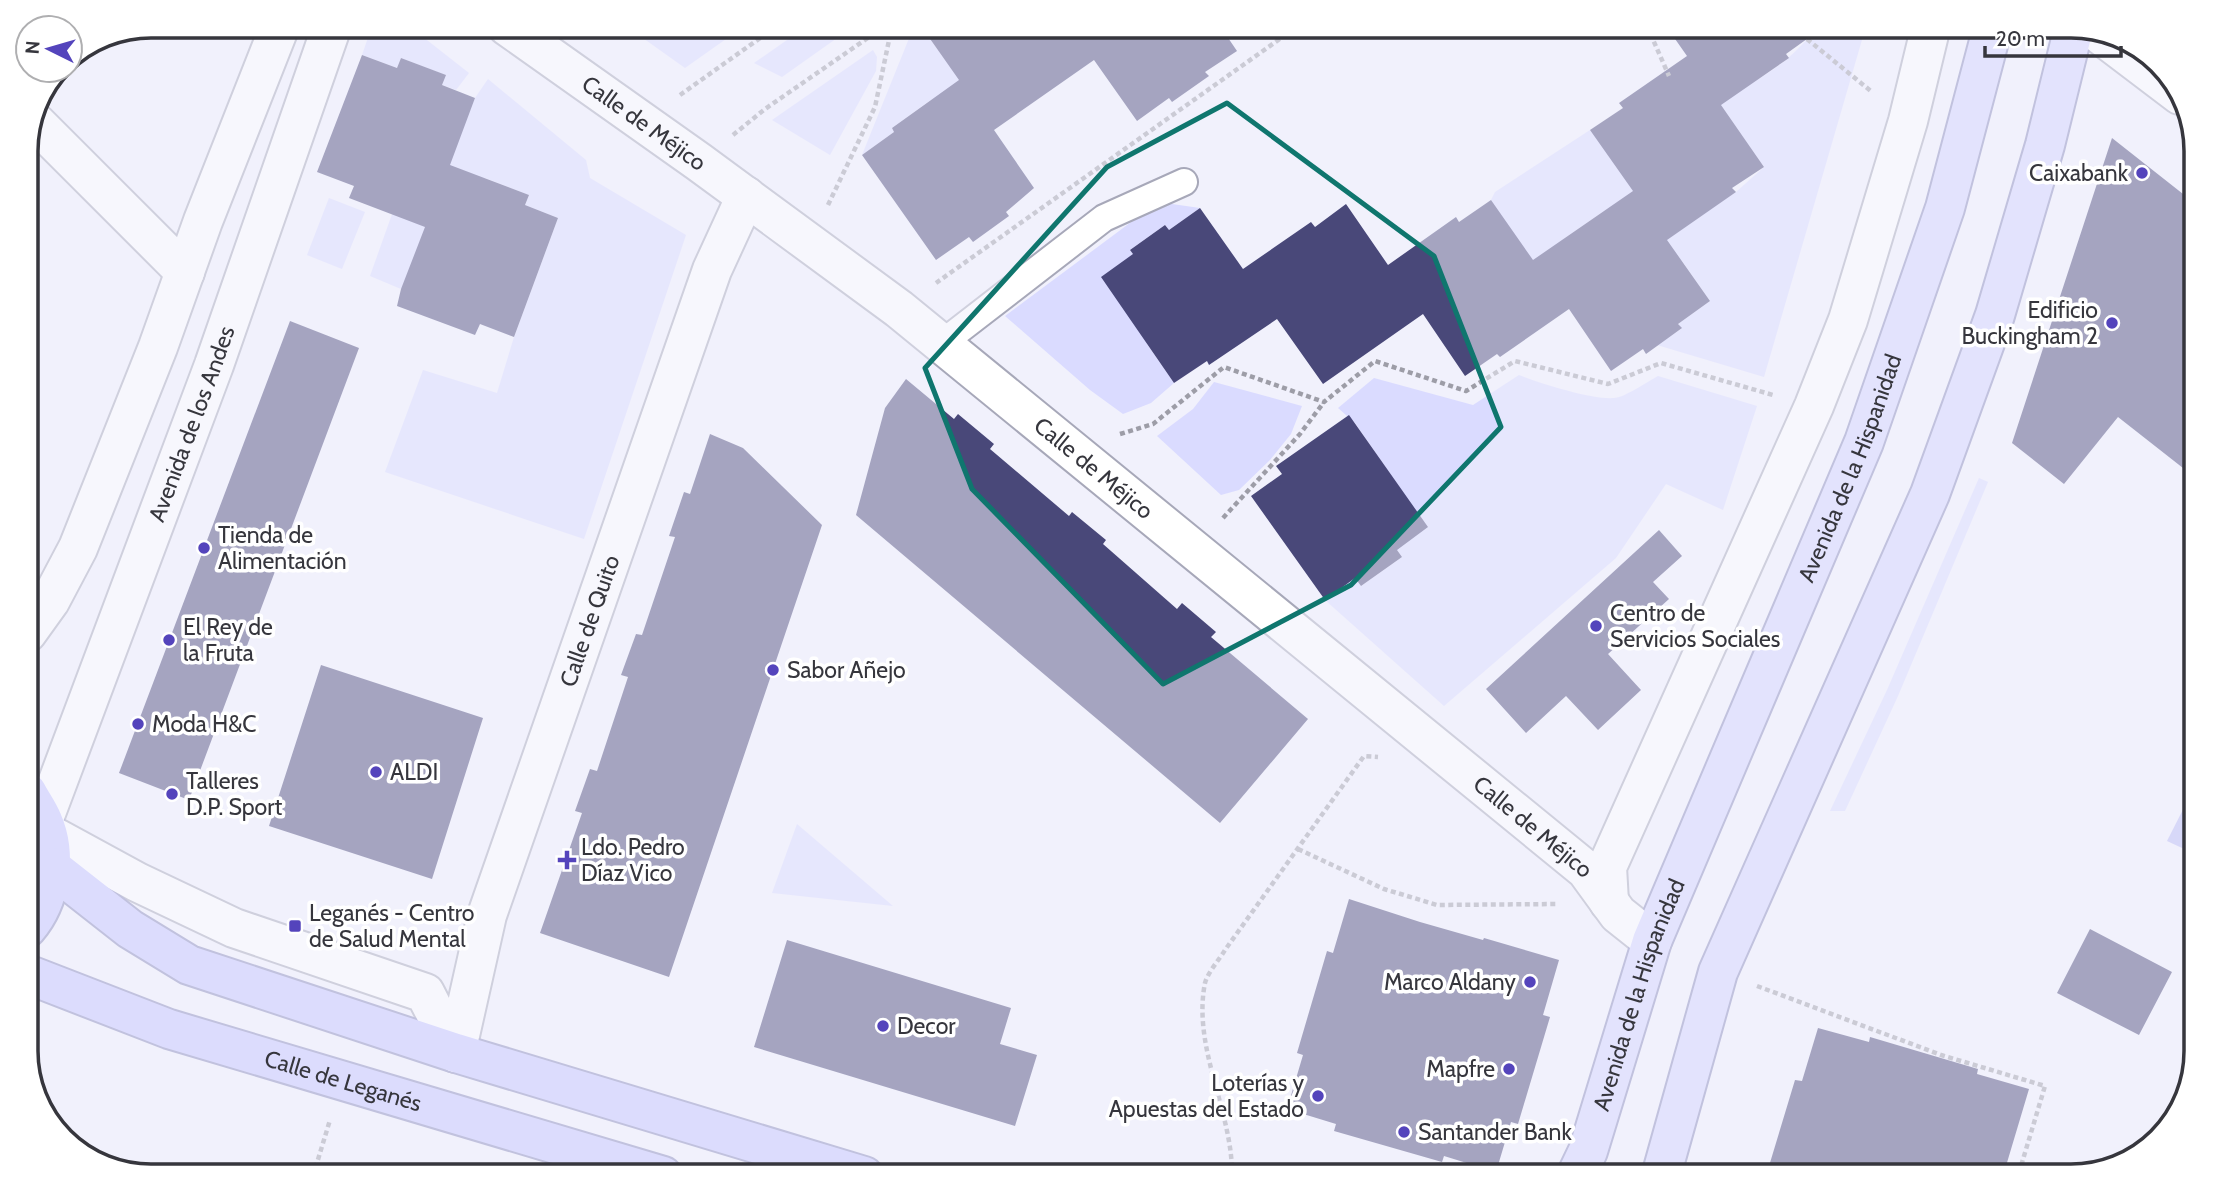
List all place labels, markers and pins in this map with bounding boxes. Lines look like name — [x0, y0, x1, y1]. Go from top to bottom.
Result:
place label: Caixabank — [2029, 159, 2129, 187]
marker: Caixabank — [2134, 165, 2150, 181]
place label: Edificio Buckingham 2 — [1961, 296, 2098, 350]
marker: Edificio Buckingham 2 — [2104, 315, 2120, 331]
place label: Tienda de Alimentación — [218, 521, 347, 575]
marker: Tienda de Alimentación — [196, 540, 212, 556]
place label: Centro de Servicios Sociales — [1610, 599, 1780, 653]
place label: El Rey de la Fruta — [183, 613, 273, 667]
marker: Centro de Servicios Sociales — [1588, 618, 1604, 634]
marker: El Rey de la Fruta — [161, 632, 177, 648]
place label: Sabor Añejo — [787, 656, 906, 684]
marker: Sabor Añejo — [765, 662, 781, 678]
place label: Moda H&C — [152, 710, 257, 738]
marker: Moda H&C — [130, 716, 146, 732]
place label: ALDI — [390, 758, 438, 786]
marker: ALDI — [368, 764, 384, 780]
place label: Talleres D.P. Sport — [186, 767, 282, 821]
marker: Talleres D.P. Sport — [164, 786, 180, 802]
place label: Ldo. Pedro Díaz Vico — [581, 833, 685, 887]
marker: Ldo. Pedro Díaz Vico — [559, 852, 575, 868]
place label: Leganés - Centro de Salud Mental — [309, 899, 474, 953]
marker: Leganés - Centro de Salud Mental — [287, 918, 303, 934]
place label: Marco Aldany — [1384, 968, 1516, 996]
marker: Marco Aldany — [1522, 974, 1538, 990]
place label: Decor — [897, 1012, 956, 1040]
marker: Decor — [875, 1018, 891, 1034]
place label: Mapfre — [1426, 1055, 1495, 1083]
marker: Mapfre — [1501, 1061, 1517, 1077]
place label: Loterías y Apuestas del Estado — [1109, 1069, 1304, 1123]
marker: Loterías y Apuestas del Estado — [1310, 1088, 1326, 1104]
place label: Santander Bank — [1418, 1118, 1572, 1146]
marker: Santander Bank — [1396, 1124, 1412, 1140]

